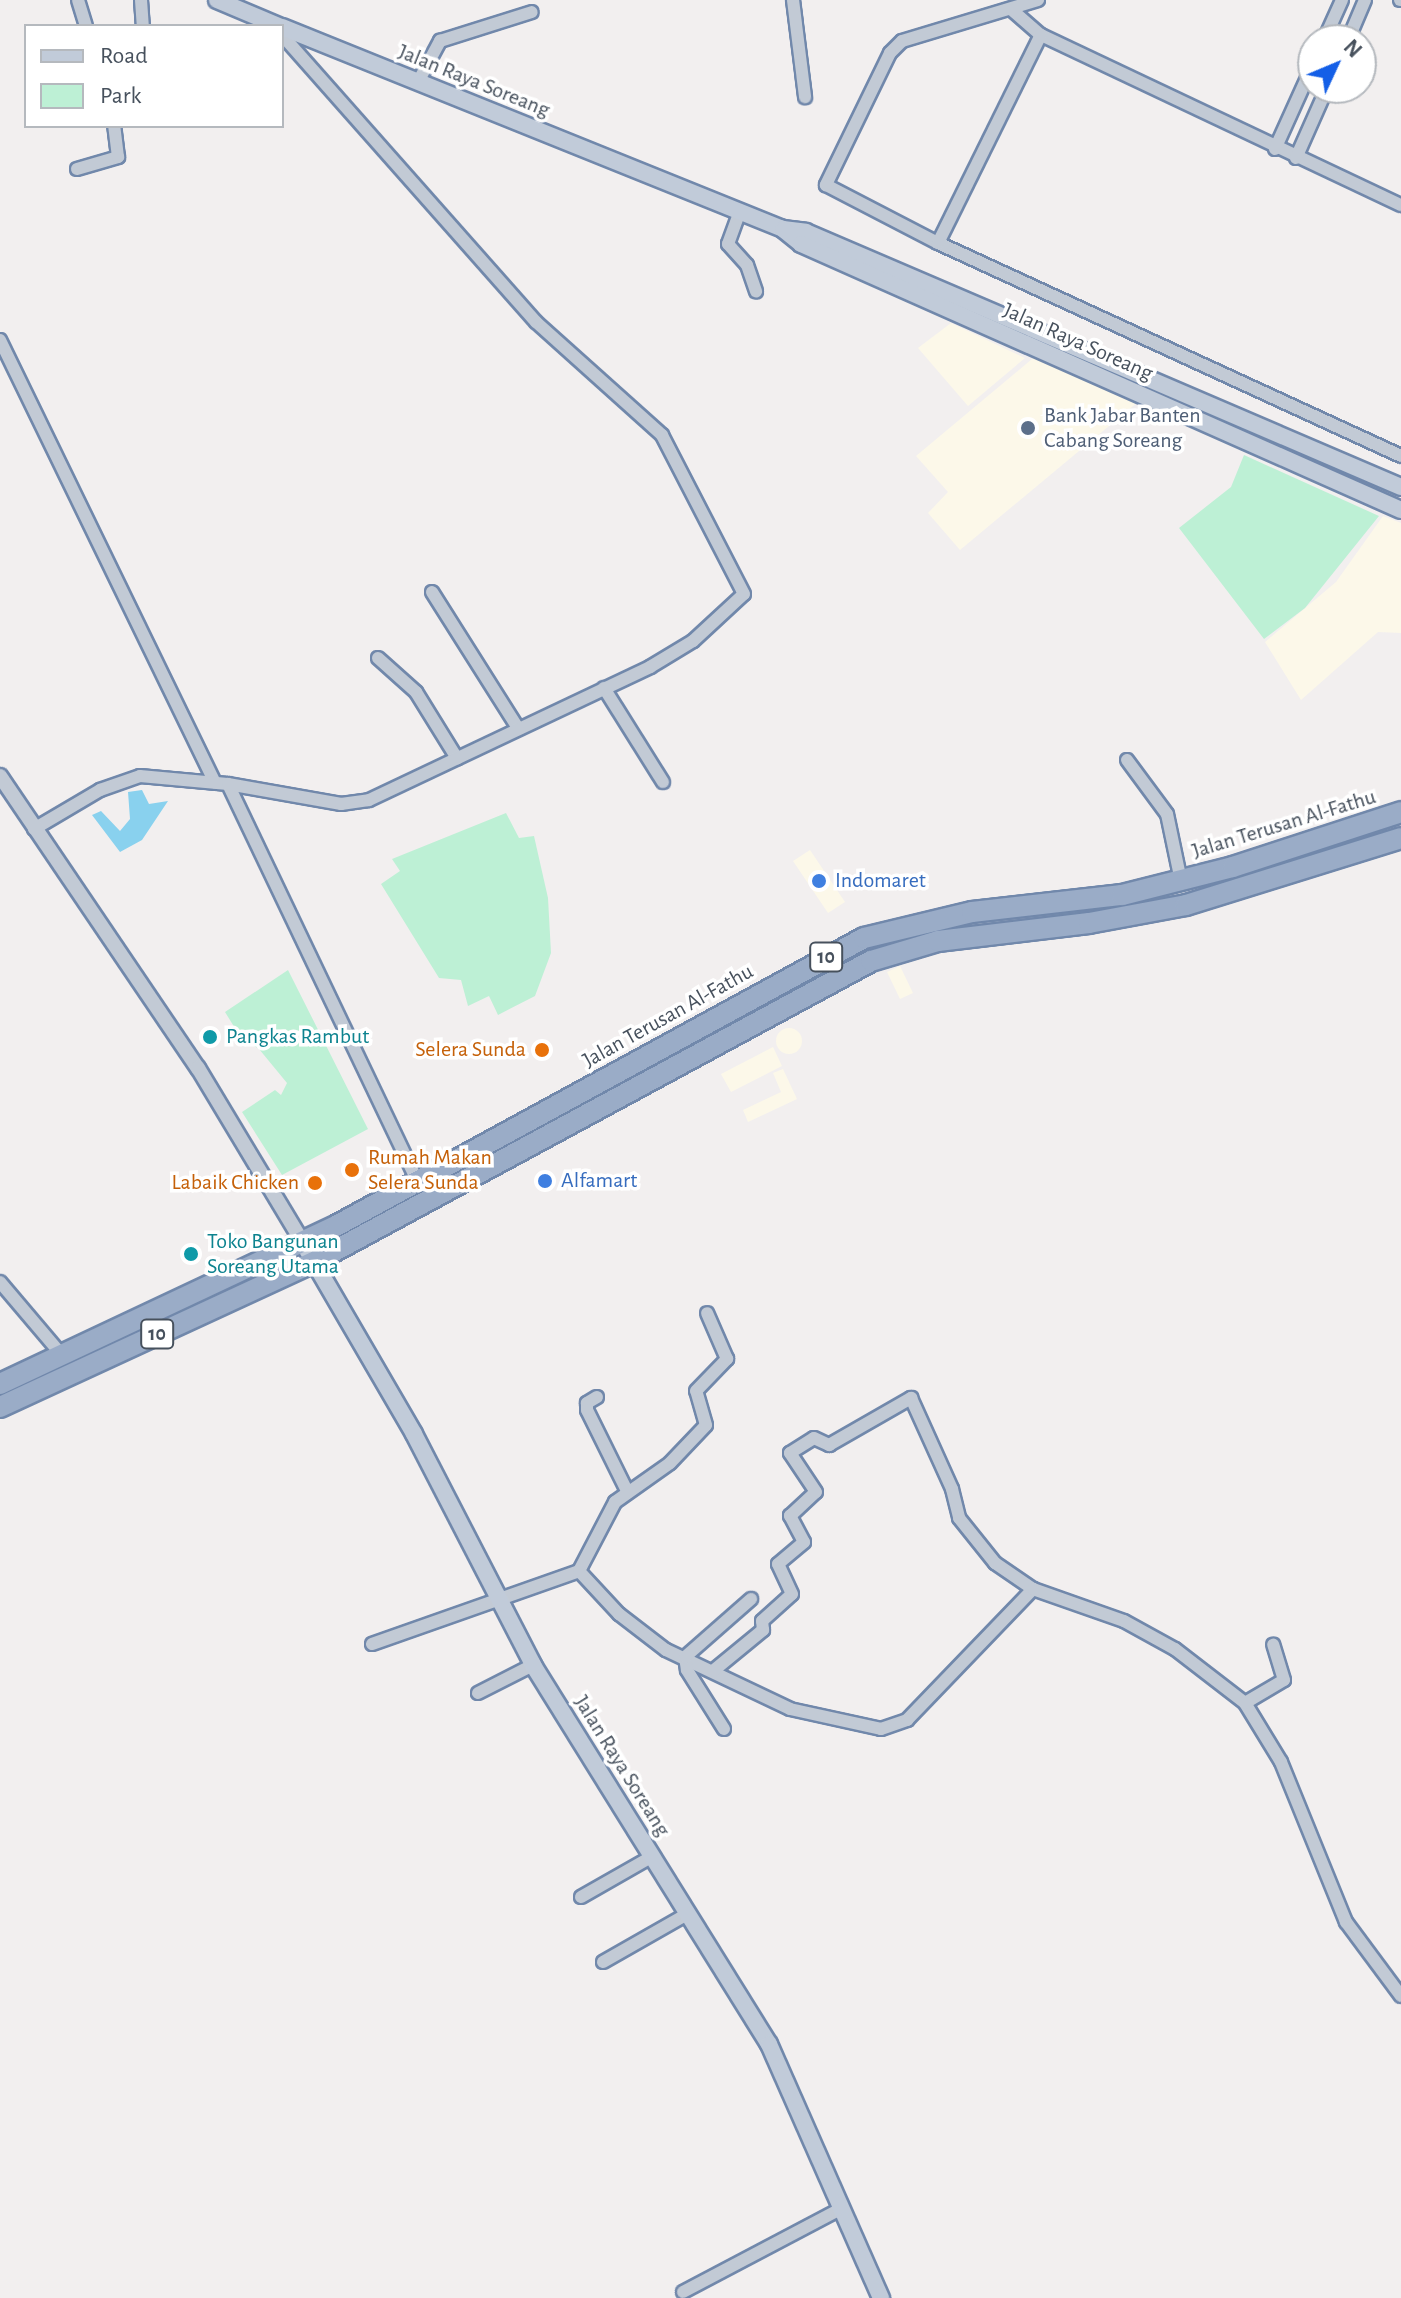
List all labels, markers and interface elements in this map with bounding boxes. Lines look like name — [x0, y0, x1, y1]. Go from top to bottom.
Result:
legend — [24, 24, 284, 128]
north arrow — [1297, 24, 1377, 104]
text: N — [1340, 36, 1366, 62]
street label: Jalan Raya Soreang — [394, 39, 554, 123]
text: Road — [100, 44, 148, 68]
text: Park — [100, 84, 141, 108]
street label: Jalan Raya Soreang — [999, 297, 1157, 387]
place label: Bank Jabar Banten Cabang Soreang — [1044, 402, 1201, 454]
marker: Bank Jabar Banten Cabang Soreang — [1019, 419, 1037, 437]
street label: Jalan Terusan Al-Fathu — [1189, 783, 1379, 865]
place label: Indomaret — [835, 868, 926, 894]
marker: Indomaret — [810, 872, 828, 890]
road number: 10 — [808, 941, 844, 973]
street label: Jalan Terusan Al-Fathu — [578, 958, 758, 1074]
place label: Pangkas Rambut — [226, 1024, 369, 1050]
marker: Pangkas Rambut — [201, 1028, 219, 1046]
place label: Selera Sunda — [415, 1037, 526, 1063]
marker: Selera Sunda — [533, 1041, 551, 1059]
place label: Rumah Makan Selera Sunda — [368, 1144, 492, 1196]
marker: Rumah Makan Selera Sunda — [343, 1161, 361, 1179]
place label: Alfamart — [561, 1168, 637, 1194]
place label: Labaik Chicken — [171, 1170, 299, 1196]
marker: Alfamart — [536, 1172, 554, 1190]
marker: Labaik Chicken — [306, 1174, 324, 1192]
place label: Toko Bangunan Soreang Utama — [207, 1228, 339, 1280]
marker: Toko Bangunan Soreang Utama — [182, 1245, 200, 1263]
road number: 10 — [139, 1318, 175, 1350]
street label: Jalan Raya Soreang — [568, 1691, 676, 1841]

